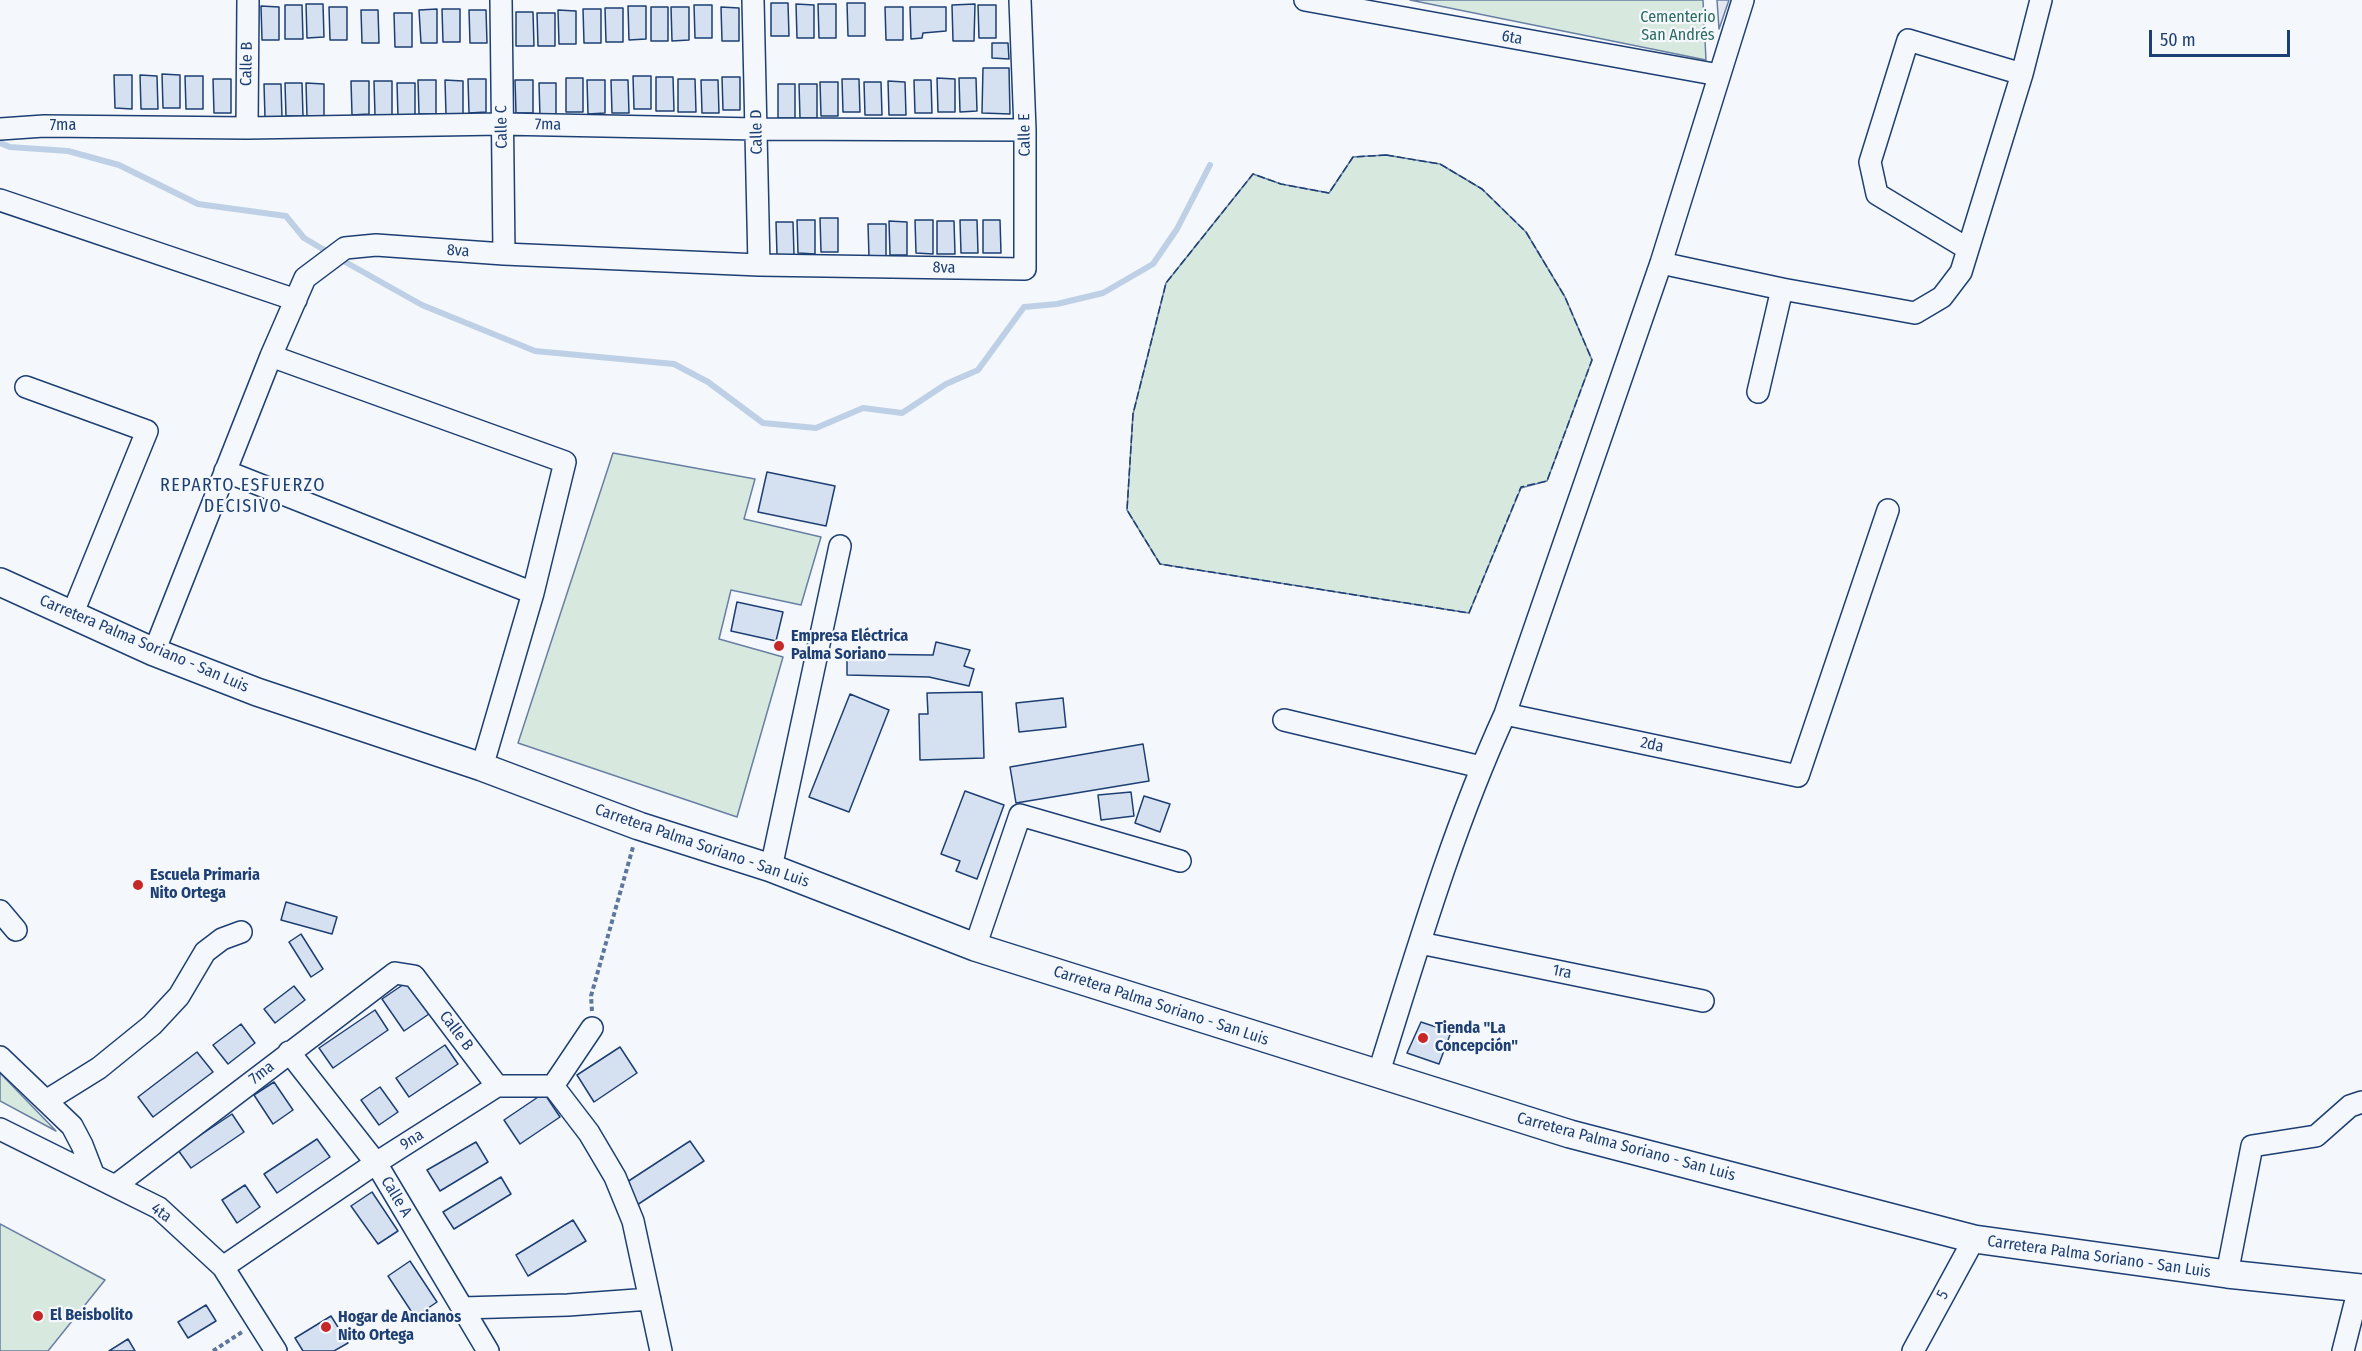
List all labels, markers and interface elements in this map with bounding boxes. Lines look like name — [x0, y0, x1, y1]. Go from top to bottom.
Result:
park label: Cementerio San Andrés — [1640, 8, 1716, 46]
scale bar — [2152, 18, 2293, 56]
street label: 6ta — [1500, 27, 1524, 49]
text: 50 m — [2160, 29, 2196, 51]
street label: Calle B — [237, 42, 257, 86]
street label: Calle C — [492, 105, 512, 149]
street label: Calle D — [747, 109, 767, 155]
street label: Calle E — [1015, 113, 1035, 157]
street label: 7ma — [535, 115, 561, 135]
street label: 7ma — [50, 116, 76, 136]
street label: 8va — [446, 241, 470, 261]
street label: 8va — [933, 258, 955, 278]
district label: REPARTO ESFUERZO DECISIVO — [160, 475, 326, 518]
street label: Carretera Palma Soriano - San Luis — [36, 591, 252, 697]
place label: Empresa Eléctrica Palma Soriano — [791, 627, 908, 665]
marker: Empresa Eléctrica Palma Soriano — [772, 639, 786, 653]
street label: 2da — [1639, 733, 1665, 757]
street label: Carretera Palma Soriano - San Luis — [592, 800, 812, 892]
place label: Escuela Primaria Nito Ortega — [150, 866, 260, 904]
marker: Escuela Primaria Nito Ortega — [131, 878, 145, 892]
street label: 1ra — [1551, 961, 1573, 983]
street label: Carretera Palma Soriano - San Luis — [1051, 962, 1271, 1050]
street label: Calle B — [435, 1007, 477, 1055]
place label: Tienda "La Concepción" — [1435, 1019, 1518, 1057]
marker: Tienda "La Concepción" — [1416, 1031, 1430, 1045]
street label: 7ma — [246, 1057, 278, 1089]
street label: Carretera Palma Soriano - San Luis — [1515, 1109, 1737, 1185]
street label: 9na — [397, 1125, 427, 1155]
street label: Calle A — [376, 1173, 416, 1221]
street label: 4ta — [147, 1199, 175, 1227]
street label: Carretera Palma Soriano - San Luis — [1986, 1232, 2212, 1282]
street label: 5 — [1933, 1287, 1953, 1303]
place label: El Beisbolito — [50, 1306, 133, 1326]
place label: Hogar de Ancianos Nito Ortega — [338, 1308, 461, 1346]
marker: El Beisbolito — [31, 1309, 45, 1323]
marker: Hogar de Ancianos Nito Ortega — [319, 1320, 333, 1334]

